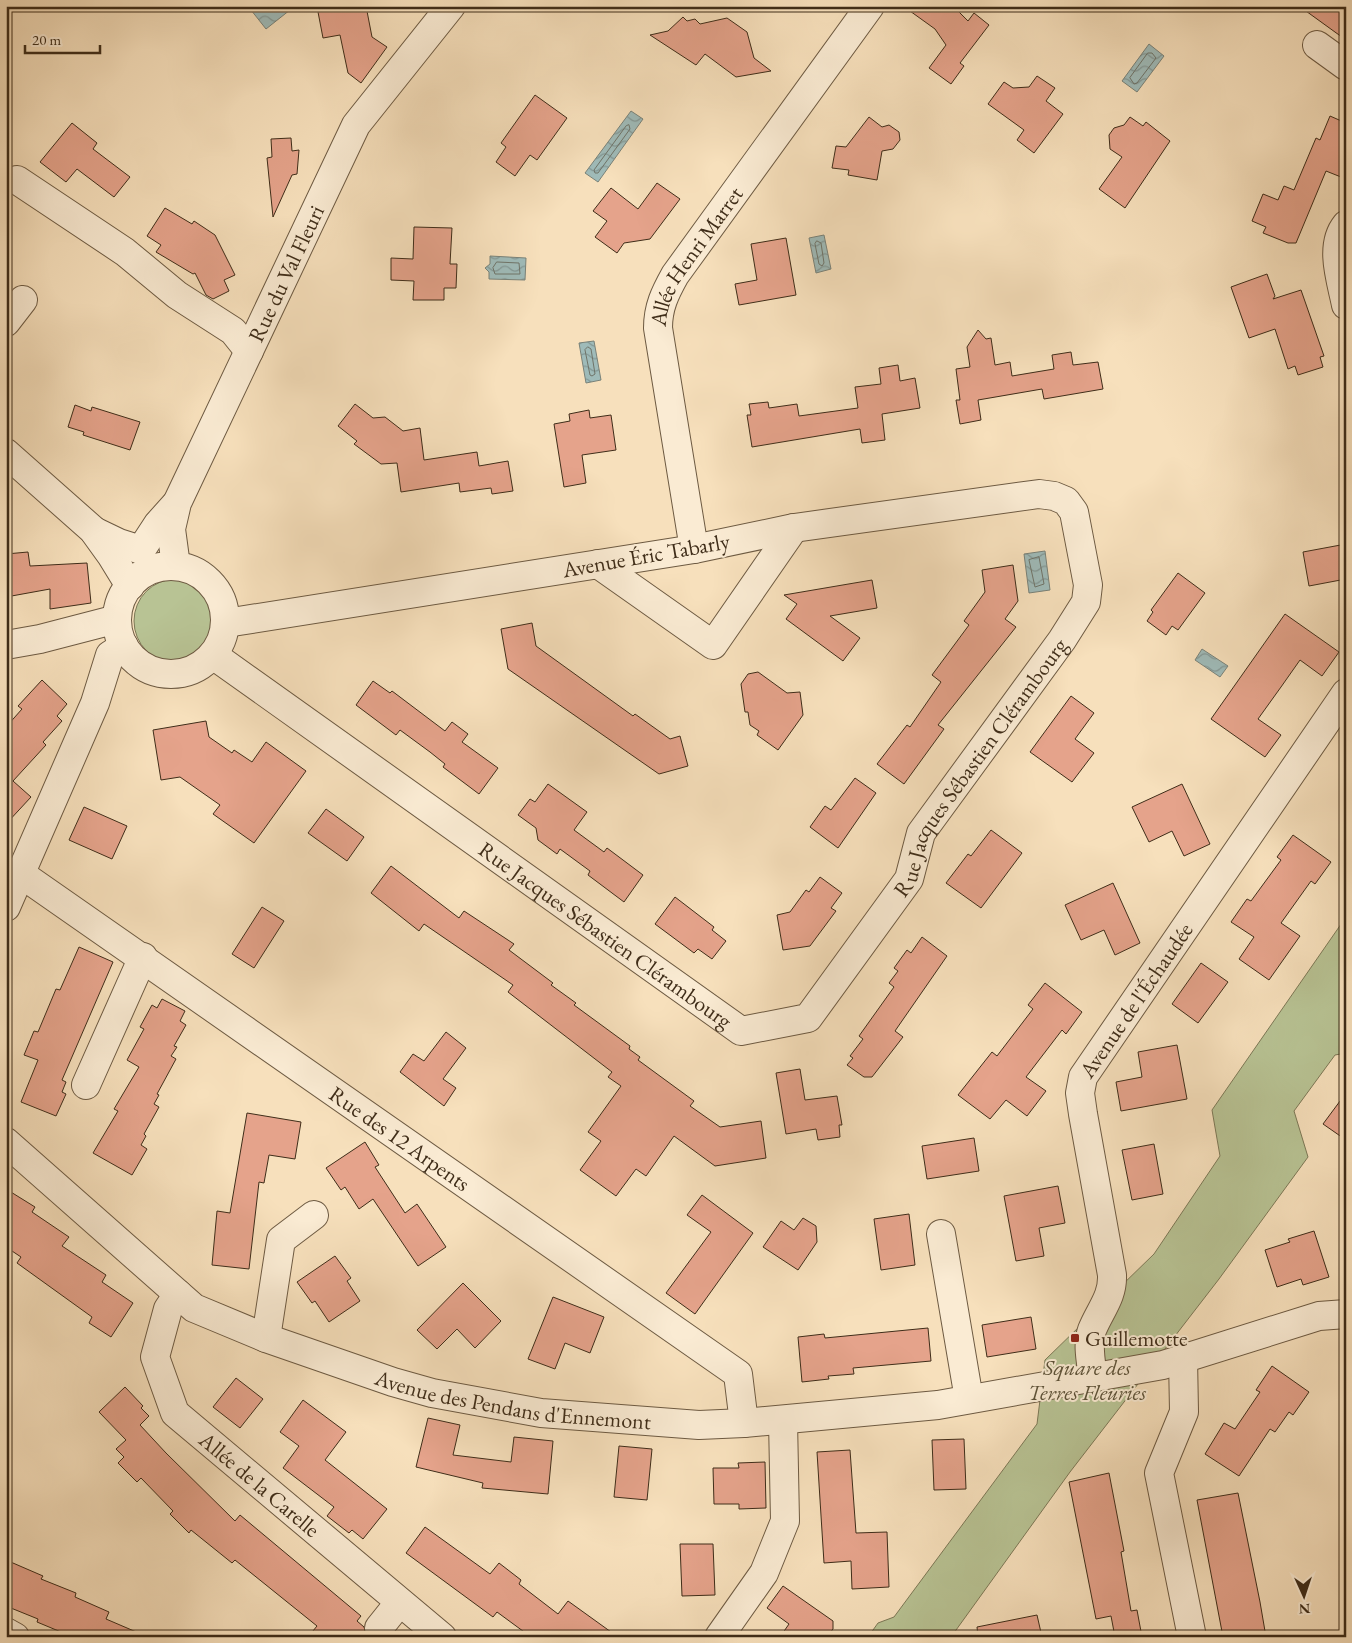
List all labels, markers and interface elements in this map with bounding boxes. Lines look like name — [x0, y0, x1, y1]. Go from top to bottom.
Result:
scale bar — [25, 22, 100, 54]
text: 20 m — [32, 30, 61, 49]
street label: Allée Henri Marret — [644, 181, 749, 329]
street label: Rue du Val Fleuri — [241, 201, 331, 347]
street label: Avenue Éric Tabarly — [559, 526, 732, 585]
street label: Rue Jacques Sébastien Clérambourg — [887, 632, 1074, 903]
street label: Rue Jacques Sébastien Clérambourg — [473, 835, 738, 1035]
street label: Avenue de l'Échaudée — [1072, 917, 1200, 1084]
street label: Rue des 12 Arpents — [324, 1079, 476, 1198]
place label: Guillemotte — [1085, 1324, 1188, 1353]
marker: Guillemotte — [1069, 1332, 1081, 1344]
park label: Square des Terres Fleuries — [1028, 1353, 1147, 1407]
street label: Avenue des Pendans d'Ennemont — [370, 1363, 652, 1436]
street label: Allée de la Carelle — [192, 1425, 326, 1544]
north arrow — [1280, 1570, 1330, 1620]
text: N — [1298, 1600, 1311, 1618]

